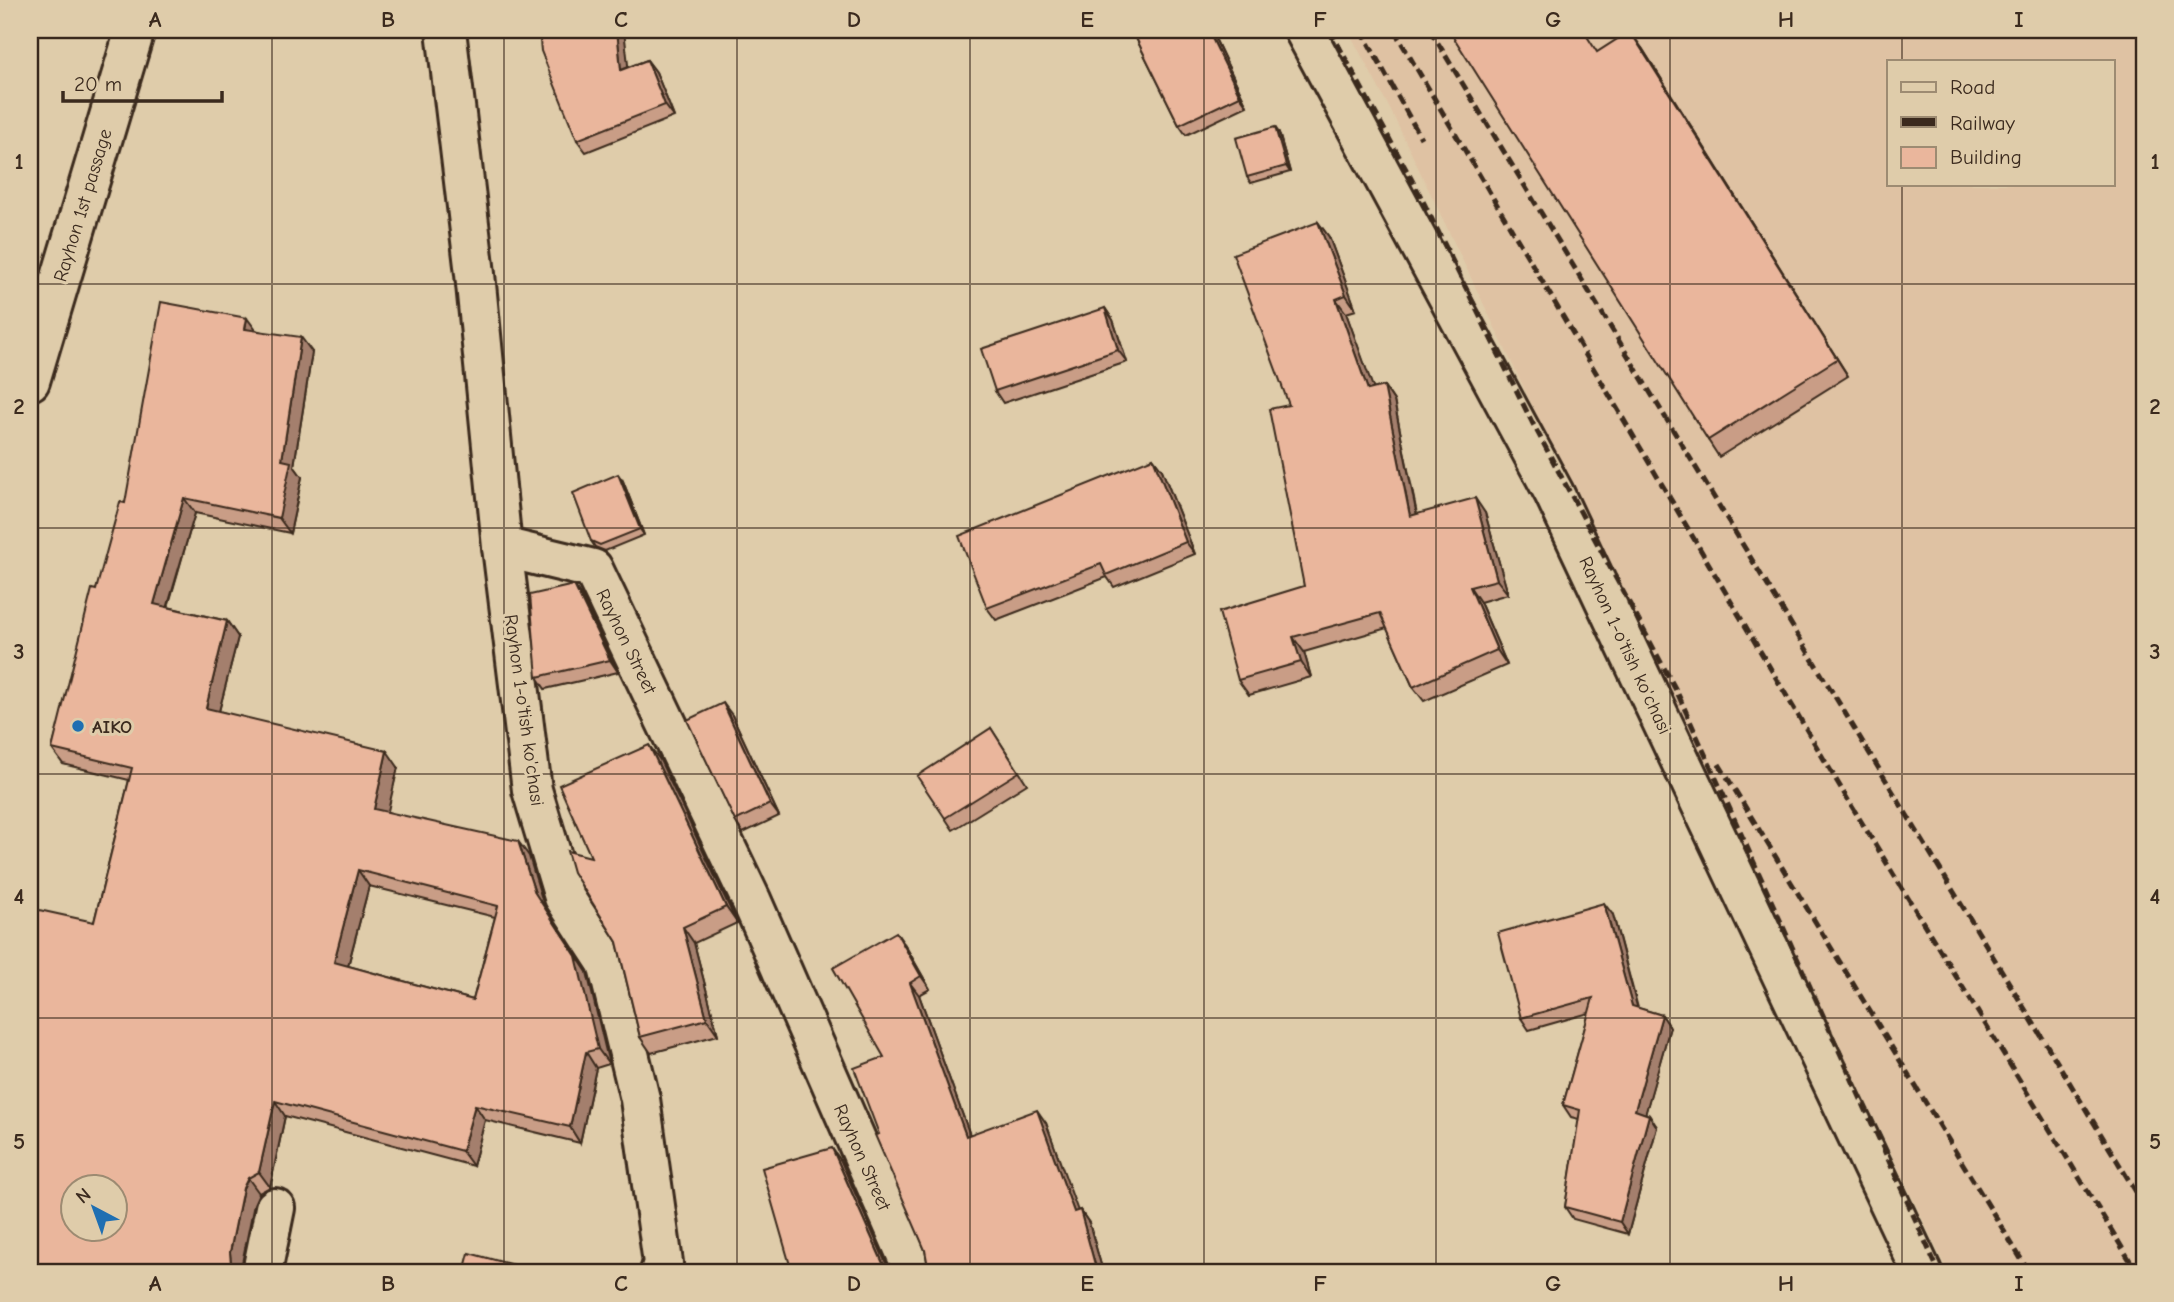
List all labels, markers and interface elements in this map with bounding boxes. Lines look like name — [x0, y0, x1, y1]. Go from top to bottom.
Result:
text: A — [149, 6, 162, 33]
text: B — [381, 6, 395, 33]
text: C — [614, 6, 628, 33]
text: D — [847, 6, 861, 33]
text: E — [1080, 6, 1094, 33]
text: F — [1313, 6, 1327, 33]
text: G — [1545, 6, 1561, 33]
text: H — [1778, 6, 1794, 33]
text: I — [2014, 6, 2024, 33]
scale bar — [63, 60, 222, 104]
legend — [1887, 60, 2114, 186]
text: 20 m — [74, 72, 122, 96]
text: Road — [1950, 75, 1995, 99]
text: Railway — [1950, 111, 2015, 135]
street label: Rayhon 1st passage — [49, 126, 117, 284]
text: Building — [1950, 145, 2022, 169]
text: 1 — [14, 148, 24, 175]
text: 1 — [2150, 148, 2160, 175]
text: 2 — [13, 393, 25, 420]
text: 2 — [2149, 393, 2161, 420]
street label: Rayhon 1-o'tish ko'chasi — [1574, 553, 1676, 738]
street label: Rayhon Street — [591, 585, 661, 698]
street label: Rayhon 1-o'tish ko'chasi — [500, 613, 548, 808]
text: 3 — [13, 638, 25, 665]
text: 3 — [2149, 638, 2161, 665]
place label: AIKO — [92, 716, 132, 738]
marker: AIKO — [70, 718, 86, 734]
text: 4 — [14, 883, 25, 910]
text: 4 — [2150, 883, 2161, 910]
street label: Rayhon Street — [829, 1101, 896, 1214]
text: 5 — [13, 1128, 25, 1155]
text: 5 — [2149, 1128, 2161, 1155]
north arrow — [60, 1172, 130, 1242]
text: N — [72, 1184, 95, 1208]
text: A — [149, 1270, 162, 1297]
text: B — [381, 1270, 395, 1297]
text: C — [614, 1270, 628, 1297]
text: D — [847, 1270, 861, 1297]
text: E — [1080, 1270, 1094, 1297]
text: F — [1313, 1270, 1327, 1297]
text: G — [1545, 1270, 1561, 1297]
text: H — [1778, 1270, 1794, 1297]
text: I — [2014, 1270, 2024, 1297]

